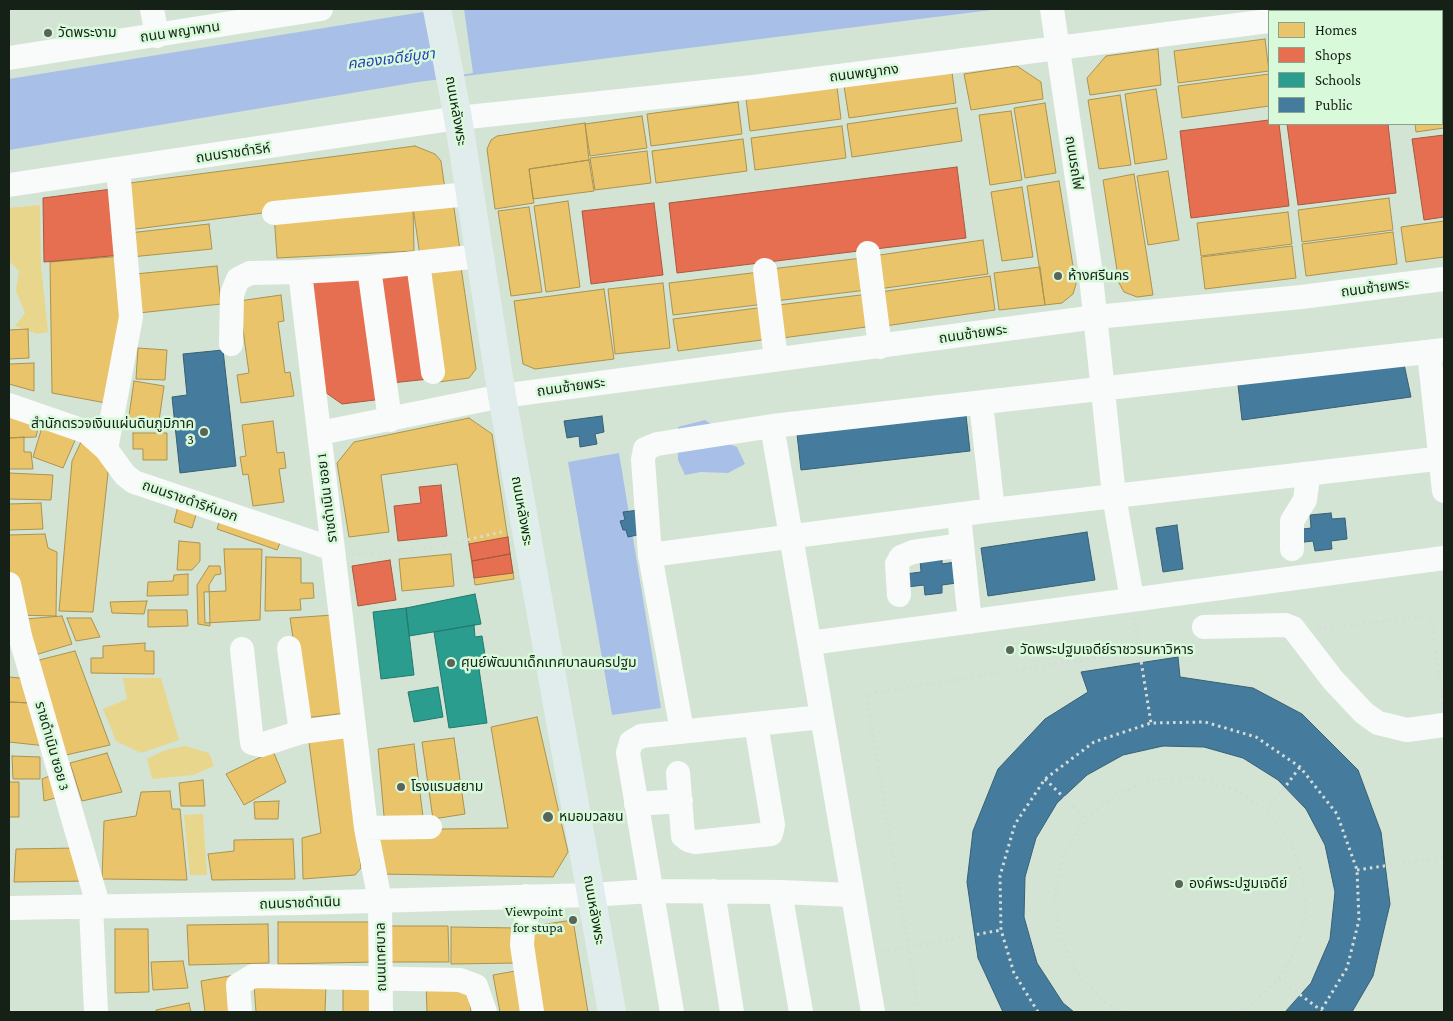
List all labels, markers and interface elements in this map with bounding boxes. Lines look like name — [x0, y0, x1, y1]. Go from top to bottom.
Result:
legend — [1268, 10, 1443, 125]
street label: ถนน พญาพาน — [139, 18, 221, 46]
text: Homes — [1315, 22, 1357, 38]
place label: วัดพระงาม — [58, 25, 117, 41]
marker: วัดพระงาม — [42, 27, 54, 39]
water label: คลองเจดีย์บูชา — [346, 45, 436, 73]
text: Shops — [1315, 47, 1351, 63]
street label: ถนนพญากง — [828, 60, 900, 86]
text: Schools — [1315, 72, 1361, 88]
street label: ถนนหลังพระ — [442, 75, 470, 147]
text: Public — [1315, 97, 1352, 113]
street label: ถนนรถไฟ — [1061, 135, 1087, 191]
street label: ถนนราชดำริห์ — [195, 139, 271, 167]
place label: ห้างศรีนคร — [1068, 268, 1129, 284]
marker: ห้างศรีนคร — [1052, 270, 1064, 282]
street label: ถนนซ้ายพระ — [1340, 275, 1410, 301]
street label: ถนนซ้ายพระ — [938, 321, 1008, 347]
street label: ถนนซ้ายพระ — [536, 374, 606, 400]
place label: สำนักตรวจเงินแผ่นดินภูมิภาค 3 — [31, 416, 194, 448]
marker: สำนักตรวจเงินแผ่นดินภูมิภาค 3 — [198, 426, 210, 438]
street label: ราชดำเนิน ซอย 1 — [313, 452, 341, 544]
street label: ถนนหลังพระ — [508, 475, 536, 547]
street label: ถนนราชดำริห์นอก — [140, 477, 240, 525]
place label: วัดพระปฐมเจดีย์ราชวรมหาวิหาร — [1020, 642, 1194, 658]
marker: วัดพระปฐมเจดีย์ราชวรมหาวิหาร — [1004, 644, 1016, 656]
place label: ศุนย์พัฒนาเด็กเทศบาลนครปฐม — [461, 655, 637, 671]
marker: ศุนย์พัฒนาเด็กเทศบาลนครปฐม — [445, 657, 457, 669]
street label: ราชดำเนิน ซอย 3 — [31, 700, 73, 792]
place label: โรงแรมสยาม — [411, 779, 483, 795]
marker: โรงแรมสยาม — [395, 781, 407, 793]
place label: หมอมวลชน — [559, 809, 624, 825]
marker: หมอมวลชน — [541, 810, 555, 824]
street label: ถนนหลังพระ — [580, 874, 608, 946]
place label: องค์พระปฐมเจดีย์ — [1189, 876, 1287, 892]
marker: องค์พระปฐมเจดีย์ — [1173, 878, 1185, 890]
street label: ถนนราชดำเนิน — [259, 893, 341, 913]
place label: Viewpoint for stupa — [505, 904, 563, 936]
marker: Viewpoint for stupa — [567, 914, 579, 926]
street label: ถนนเทศบาล — [372, 922, 390, 992]

